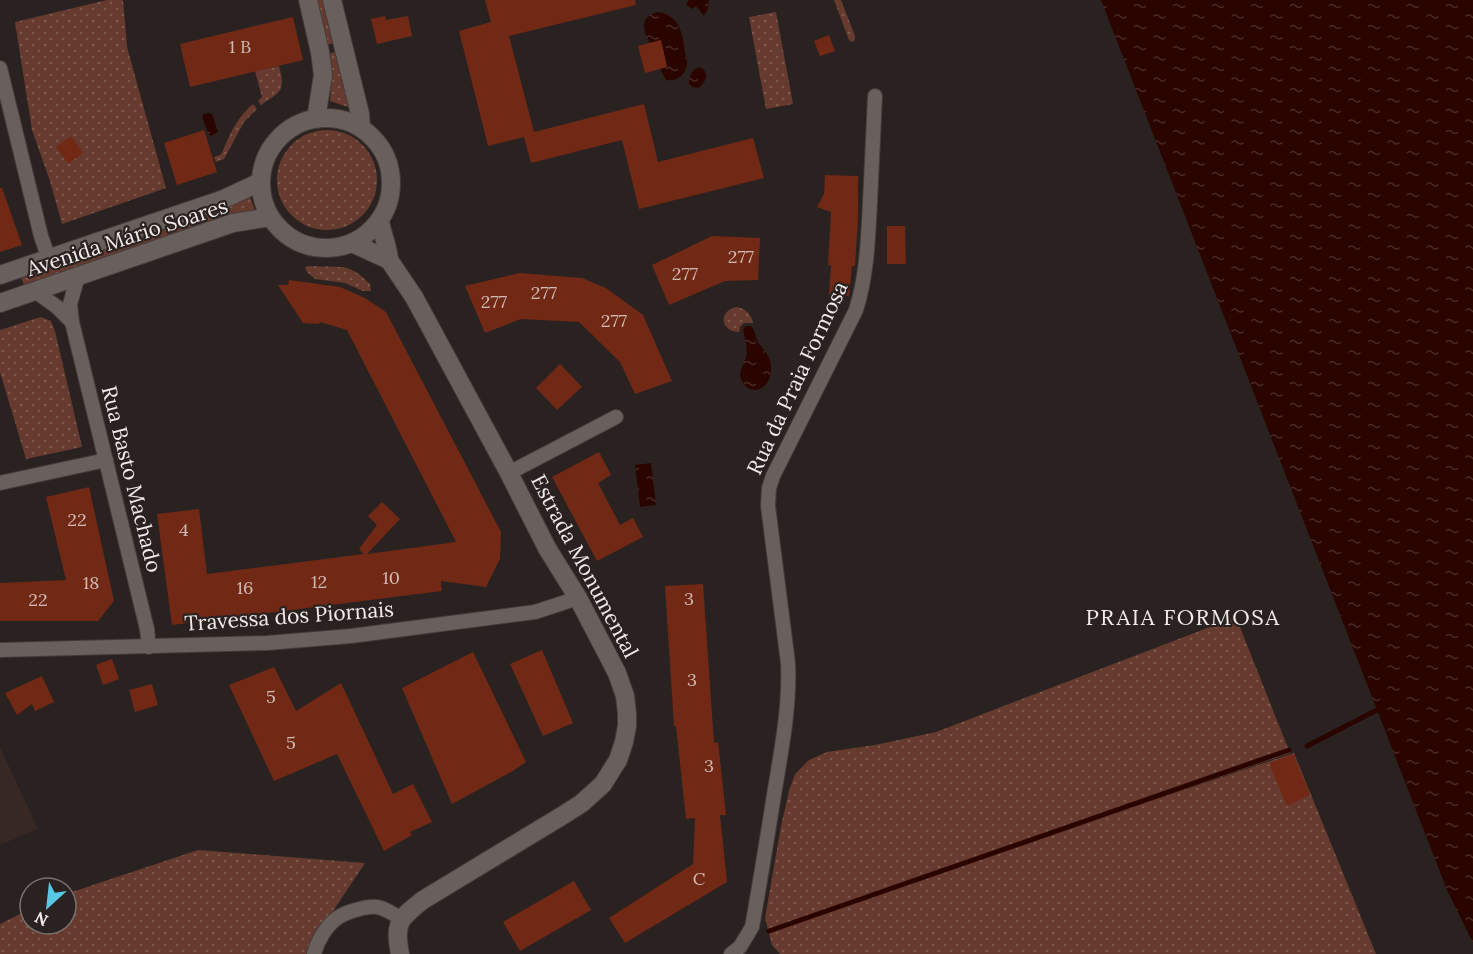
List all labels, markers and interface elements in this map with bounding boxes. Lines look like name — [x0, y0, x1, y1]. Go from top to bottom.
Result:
house number: 1 B — [229, 35, 251, 58]
street label: Avenida Mário Soares — [22, 192, 231, 283]
house number: 277 — [728, 245, 754, 268]
house number: 277 — [672, 262, 698, 285]
street label: Rua da Praia Formosa — [740, 277, 854, 479]
house number: 277 — [531, 281, 557, 304]
house number: 277 — [481, 290, 507, 313]
house number: 277 — [601, 309, 627, 332]
street label: Rua Basto Machado — [96, 383, 168, 575]
street label: Estrada Monumental — [525, 470, 645, 662]
house number: 22 — [67, 508, 87, 531]
house number: 4 — [179, 518, 189, 541]
house number: 10 — [382, 566, 400, 589]
house number: 12 — [311, 570, 327, 593]
house number: 18 — [83, 571, 99, 594]
house number: 16 — [237, 576, 253, 599]
house number: 3 — [684, 587, 694, 610]
house number: 22 — [28, 588, 48, 611]
street label: Travessa dos Piornais — [183, 595, 395, 637]
district label: PRAIA FORMOSA — [1085, 603, 1281, 631]
house number: 3 — [687, 668, 697, 691]
house number: 5 — [266, 685, 276, 708]
house number: 5 — [286, 731, 296, 754]
house number: 3 — [704, 754, 714, 777]
house number: C — [693, 867, 706, 890]
north arrow — [18, 876, 78, 936]
text: N — [31, 908, 51, 931]

